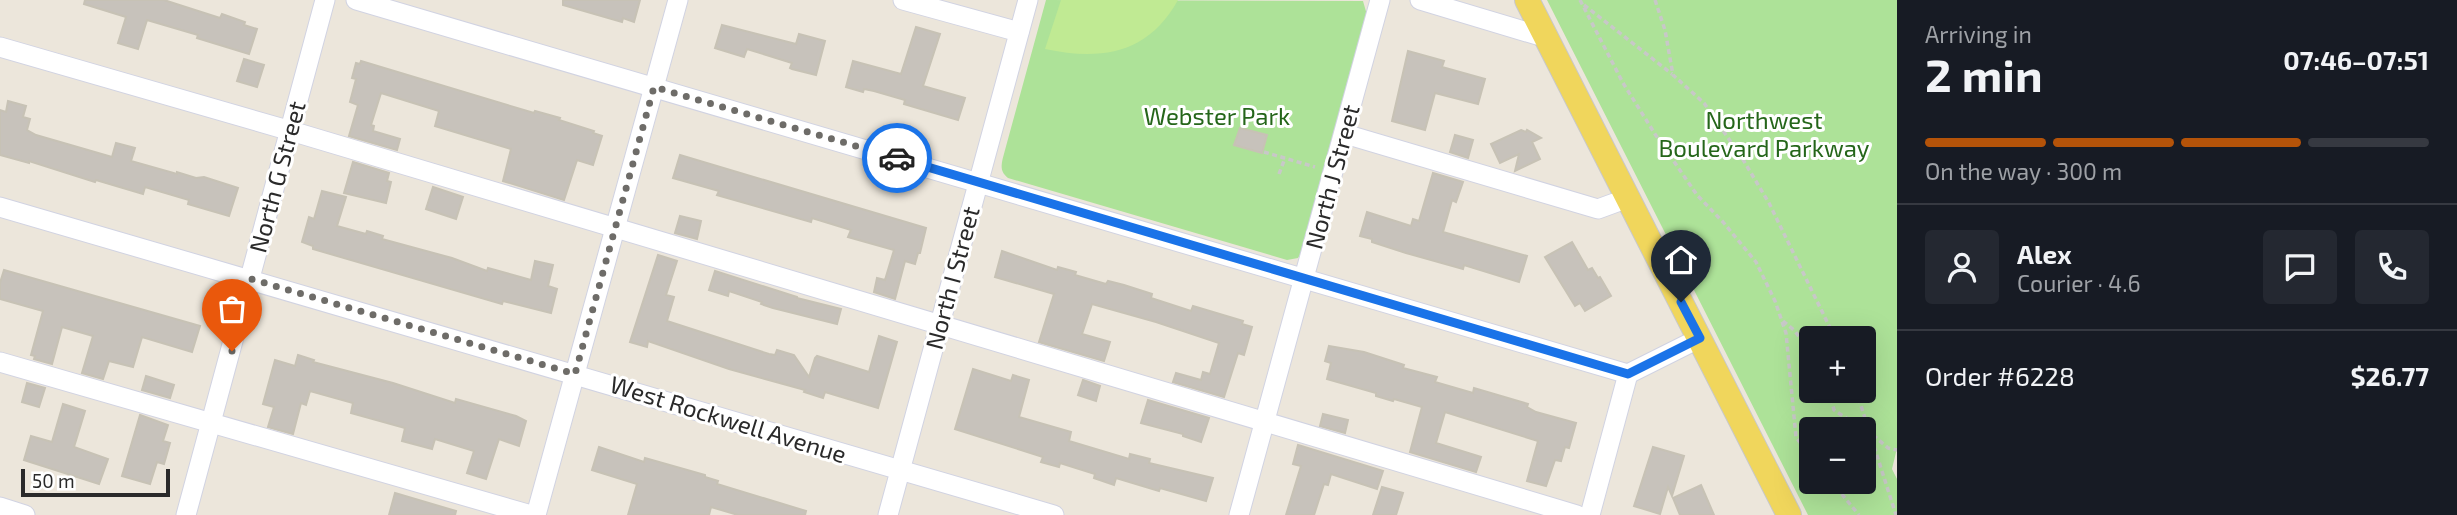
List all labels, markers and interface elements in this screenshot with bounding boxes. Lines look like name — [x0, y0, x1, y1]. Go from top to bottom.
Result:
text: Arriving in — [1925, 20, 2032, 48]
text: 07:46–07:51 — [2283, 44, 2429, 75]
text: 2 min — [1925, 46, 2043, 101]
street label: North G Street — [242, 98, 311, 256]
park label: Webster Park — [1144, 101, 1290, 130]
street label: North J Street — [1298, 101, 1365, 252]
park label: Northwest Boulevard Parkway — [1658, 105, 1870, 162]
courier — [862, 123, 932, 193]
icon: car — [878, 139, 916, 177]
text: On the way · 300 m — [1925, 157, 2122, 185]
street label: North I Street — [919, 203, 985, 352]
pin — [1651, 230, 1711, 302]
button: person — [1925, 230, 1999, 304]
button: chat — [2263, 230, 2337, 304]
button: phone — [2355, 230, 2429, 304]
text: Alex — [2017, 238, 2072, 269]
icon: home — [1662, 241, 1700, 279]
text: Courier · 4.6 — [2017, 269, 2141, 297]
pin — [202, 279, 262, 351]
icon: bag — [213, 290, 251, 328]
map controls — [1799, 326, 1876, 494]
button: + — [1799, 326, 1876, 403]
text: Order #6228 — [1925, 360, 2075, 391]
text: $26.77 — [2351, 360, 2429, 391]
street label: West Rockwell Avenue — [607, 369, 850, 468]
button: − — [1799, 417, 1876, 494]
scale bar — [21, 466, 170, 498]
text: 50 m — [32, 469, 75, 492]

